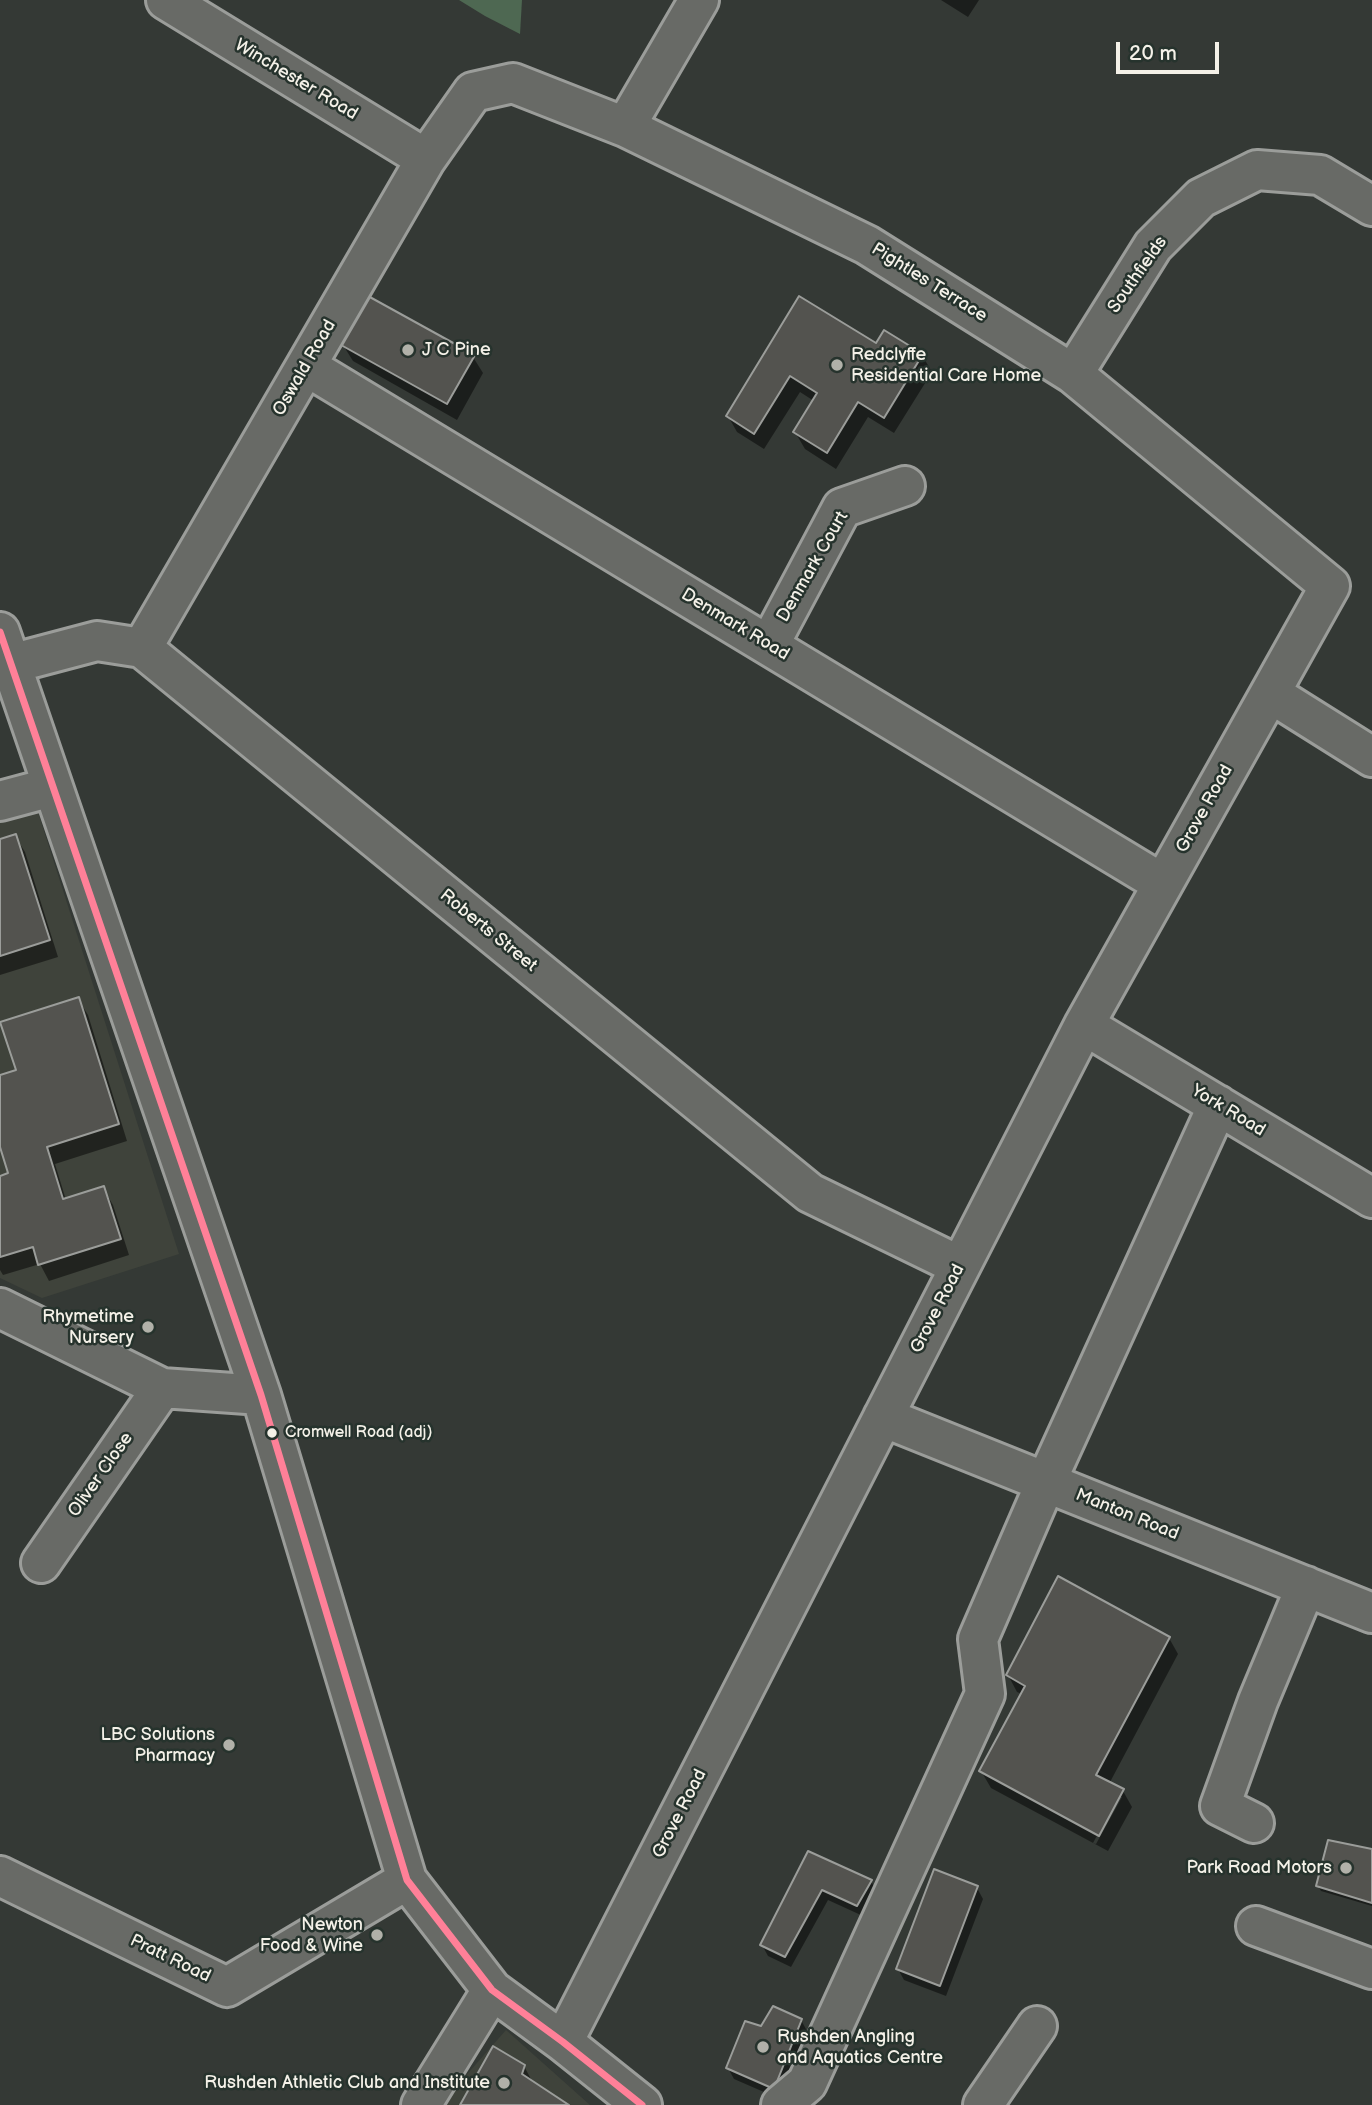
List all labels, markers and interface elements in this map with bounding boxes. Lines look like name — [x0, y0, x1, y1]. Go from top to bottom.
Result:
scale bar — [1120, 28, 1223, 72]
street label: Winchester Road — [231, 35, 361, 125]
text: 20 m — [1129, 41, 1177, 66]
street label: Southfields — [1104, 232, 1172, 318]
street label: Pightles Terrace — [867, 239, 991, 327]
street label: Oswald Road — [269, 316, 341, 420]
place label: J C Pine — [422, 339, 491, 361]
marker: J C Pine — [400, 342, 416, 358]
place label: Redclyffe Residential Care Home — [851, 344, 1041, 386]
marker: Redclyffe Residential Care Home — [829, 357, 845, 373]
street label: Denmark Court — [773, 508, 853, 626]
street label: Denmark Road — [677, 584, 793, 666]
street label: Grove Road — [1172, 761, 1238, 857]
street label: Roberts Street — [435, 885, 541, 977]
street label: York Road — [1187, 1080, 1269, 1142]
street label: Grove Road — [906, 1261, 970, 1357]
place label: Rhymetime Nursery — [42, 1306, 134, 1348]
marker: Rhymetime Nursery — [140, 1319, 156, 1335]
place label: Cromwell Road (adj) — [285, 1423, 432, 1443]
marker: Cromwell Road (adj) — [265, 1426, 279, 1440]
street label: Oliver Close — [64, 1429, 138, 1521]
street label: Manton Road — [1072, 1484, 1182, 1546]
place label: LBC Solutions Pharmacy — [100, 1724, 215, 1766]
marker: LBC Solutions Pharmacy — [221, 1737, 237, 1753]
street label: Grove Road — [648, 1766, 712, 1862]
place label: Park Road Motors — [1186, 1857, 1332, 1879]
marker: Park Road Motors — [1338, 1860, 1354, 1876]
place label: Newton Food & Wine — [260, 1914, 363, 1956]
marker: Newton Food & Wine — [369, 1927, 385, 1943]
street label: Pratt Road — [126, 1930, 214, 1988]
place label: Rushden Angling and Aquatics Centre — [777, 2026, 943, 2068]
marker: Rushden Angling and Aquatics Centre — [755, 2039, 771, 2055]
place label: Rushden Athletic Club and Institute — [204, 2072, 490, 2094]
marker: Rushden Athletic Club and Institute — [496, 2075, 512, 2091]

